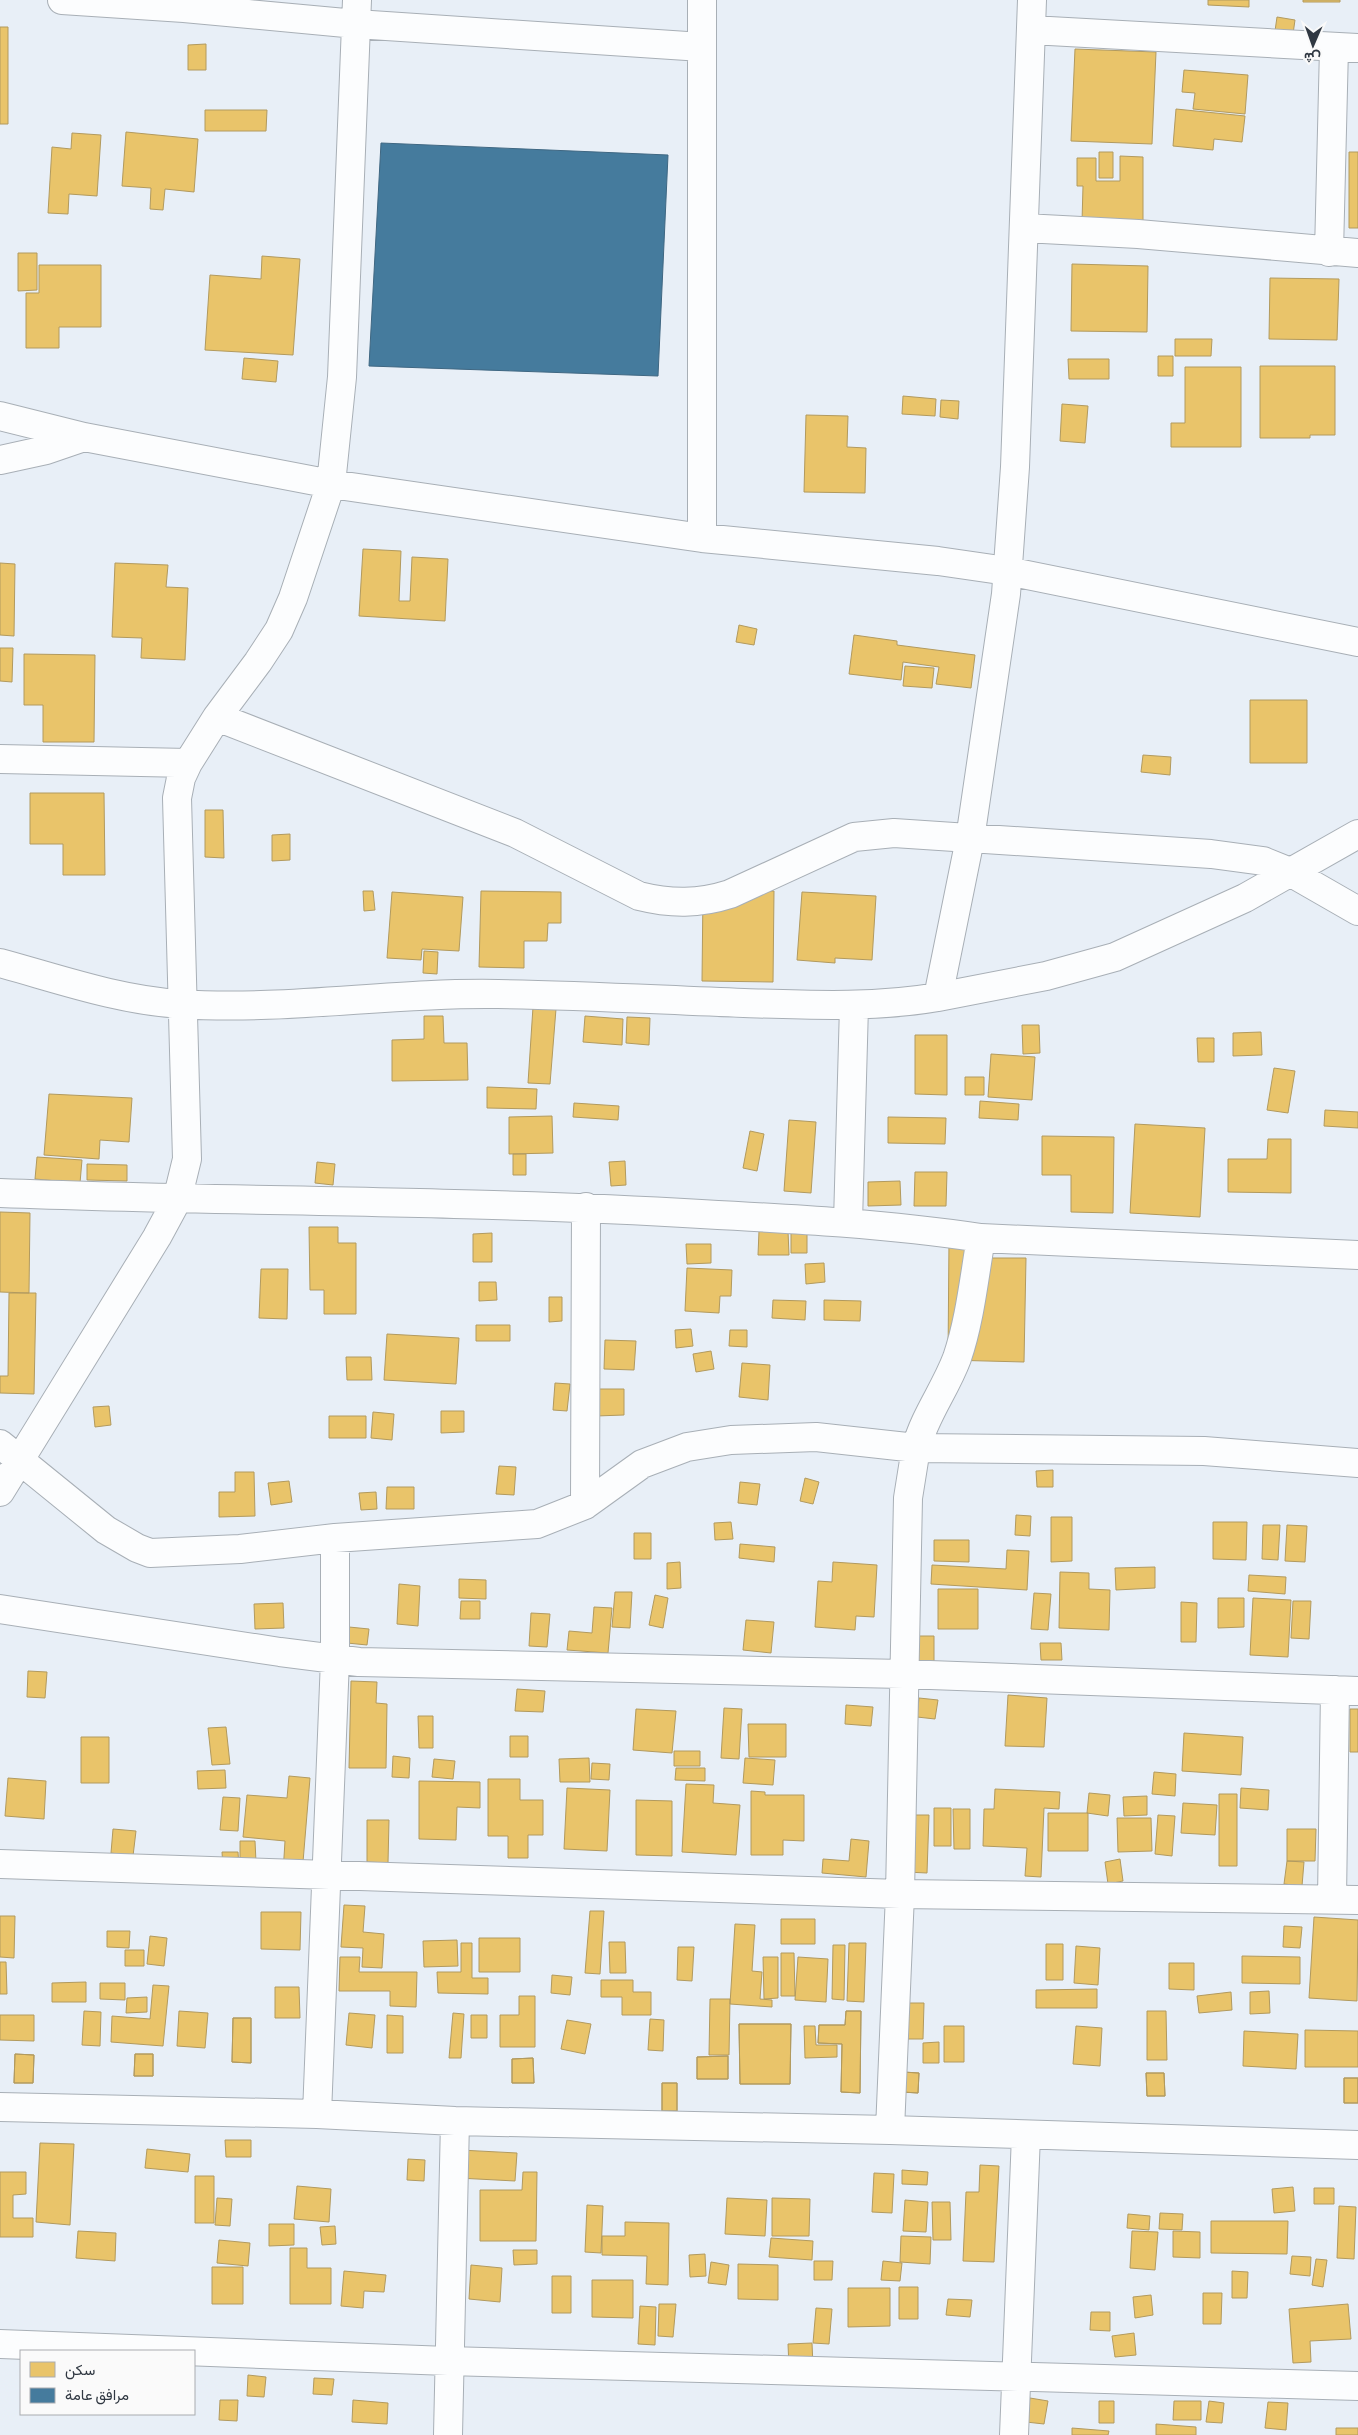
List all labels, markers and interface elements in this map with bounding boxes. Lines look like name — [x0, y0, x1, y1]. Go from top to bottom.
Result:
north arrow — [1288, 20, 1338, 70]
text: ش — [1304, 49, 1321, 69]
legend — [20, 2350, 195, 2415]
text: سكن — [65, 2357, 95, 2380]
text: مرافق عامة — [65, 2382, 129, 2405]

